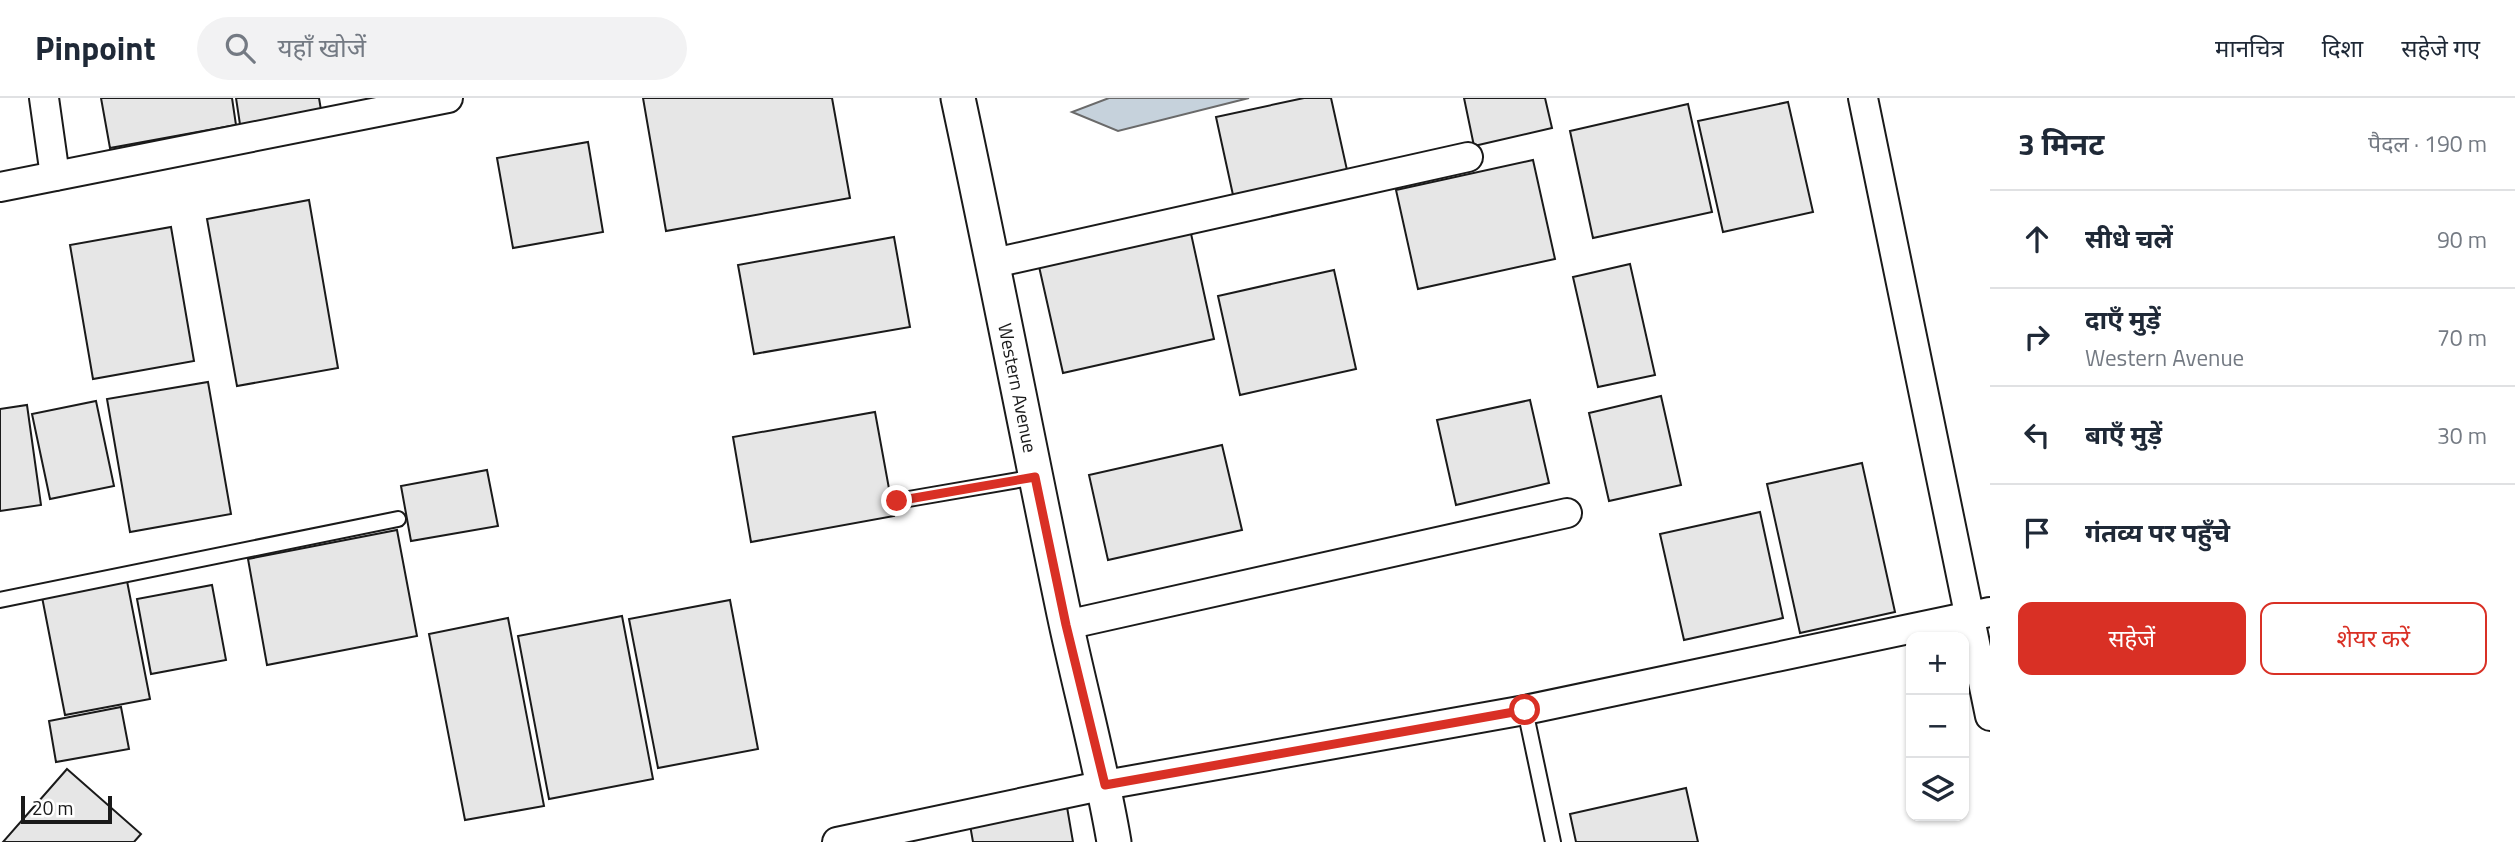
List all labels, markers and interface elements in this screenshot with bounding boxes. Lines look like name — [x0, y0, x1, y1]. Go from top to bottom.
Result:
search box — [197, 17, 687, 80]
text: Pinpoint — [35, 23, 155, 73]
text: यहाँ खोजें — [277, 28, 366, 67]
icon: search — [221, 29, 259, 67]
text: मानचित्र — [2215, 30, 2284, 66]
text: दिशा — [2322, 30, 2363, 66]
text: सहेजे गए — [2401, 30, 2480, 66]
text: 3 मिनट — [2018, 121, 2104, 167]
text: पैदल · 190 m — [2368, 126, 2487, 161]
text: सीधे चलें — [2085, 219, 2173, 258]
icon: ahead — [2018, 220, 2056, 258]
text: 90 m — [2437, 222, 2487, 257]
text: दाएँ मुड़ें — [2085, 300, 2161, 339]
icon: right — [2018, 318, 2056, 356]
street label: Western Avenue — [991, 320, 1046, 455]
text: 70 m — [2437, 320, 2487, 355]
text: Western Avenue — [2085, 340, 2244, 375]
text: बाएँ मुड़ें — [2085, 415, 2162, 454]
icon: left — [2018, 416, 2056, 454]
text: 30 m — [2437, 418, 2487, 453]
route end — [881, 485, 912, 516]
text: गंतव्य पर पहुँचे — [2085, 513, 2230, 552]
icon: arrive — [2018, 514, 2056, 552]
button: सहेजें — [2018, 602, 2246, 675]
button: शेयर करें — [2260, 602, 2487, 675]
map controls — [1906, 632, 1969, 821]
button: + — [1906, 632, 1969, 695]
route start — [1509, 694, 1540, 725]
button: − — [1906, 695, 1969, 758]
button: layers — [1906, 758, 1969, 821]
scale bar — [21, 793, 112, 825]
text: 20 m — [32, 793, 73, 822]

